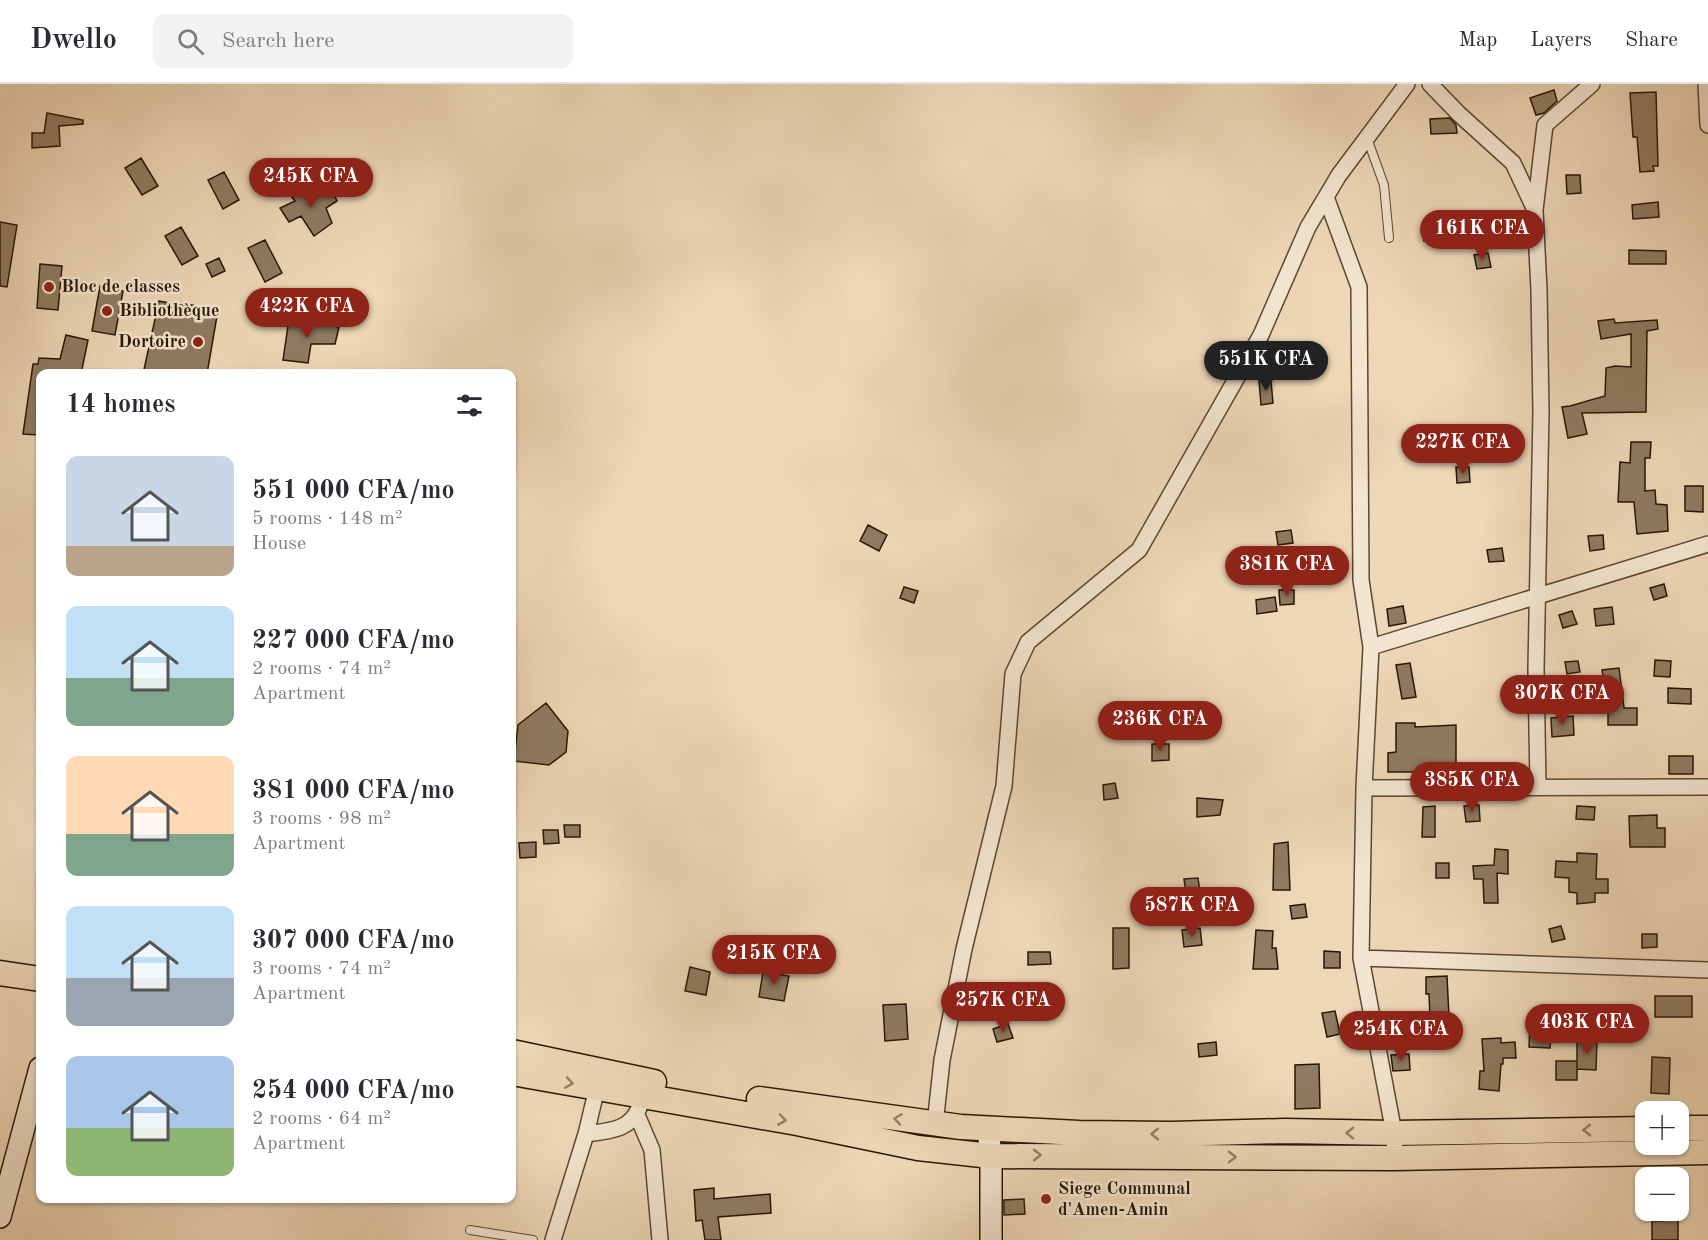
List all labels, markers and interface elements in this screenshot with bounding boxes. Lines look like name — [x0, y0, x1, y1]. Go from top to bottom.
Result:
search box — [153, 14, 573, 68]
icon: search — [174, 25, 207, 58]
text: Dwello — [30, 27, 117, 55]
text: Search here — [222, 30, 334, 52]
text: Map — [1458, 30, 1497, 51]
text: Layers — [1530, 30, 1592, 51]
text: Share — [1625, 30, 1678, 51]
pin: 245K CFA — [249, 158, 373, 209]
text: 245K CFA — [263, 167, 359, 187]
pin: 161K CFA — [1420, 210, 1544, 261]
text: 161K CFA — [1434, 219, 1530, 239]
place label: Bloc de classes — [61, 278, 180, 296]
marker: Bloc de classes — [42, 280, 56, 294]
pin: 422K CFA — [245, 288, 369, 339]
text: 422K CFA — [259, 297, 355, 317]
place label: Bibliothèque — [119, 302, 220, 320]
marker: Bibliothèque — [100, 304, 114, 318]
place label: Dortoire — [118, 333, 186, 351]
marker: Dortoire — [191, 335, 205, 349]
pin: 551K CFA — [1204, 341, 1328, 392]
text: 551K CFA — [1218, 350, 1314, 370]
icon: filters — [453, 389, 486, 422]
text: 14 homes — [66, 392, 175, 418]
pin: 227K CFA — [1401, 424, 1525, 475]
text: 227K CFA — [1415, 433, 1511, 453]
text: 551 000 CFA/mo — [252, 478, 455, 504]
icon: home — [114, 480, 186, 552]
text: 5 rooms · 148 m² — [252, 509, 402, 529]
text: House — [252, 534, 306, 554]
pin: 381K CFA — [1225, 546, 1349, 597]
text: 381K CFA — [1239, 555, 1335, 575]
text: 227 000 CFA/mo — [252, 628, 455, 654]
icon: home — [114, 630, 186, 702]
text: 2 rooms · 74 m² — [252, 659, 391, 679]
pin: 307K CFA — [1500, 675, 1624, 726]
text: Apartment — [252, 684, 346, 704]
text: 307K CFA — [1514, 684, 1610, 704]
pin: 236K CFA — [1098, 701, 1222, 752]
text: 236K CFA — [1112, 710, 1208, 730]
pin: 385K CFA — [1410, 762, 1534, 813]
text: 385K CFA — [1424, 771, 1520, 791]
text: 381 000 CFA/mo — [252, 778, 455, 804]
icon: home — [114, 780, 186, 852]
text: 3 rooms · 98 m² — [252, 809, 391, 829]
text: Apartment — [252, 834, 346, 854]
pin: 587K CFA — [1130, 887, 1254, 938]
text: 587K CFA — [1144, 896, 1240, 916]
text: 307 000 CFA/mo — [252, 928, 455, 954]
icon: home — [114, 930, 186, 1002]
pin: 215K CFA — [712, 935, 836, 986]
text: 215K CFA — [726, 944, 822, 964]
text: 3 rooms · 74 m² — [252, 959, 391, 979]
pin: 257K CFA — [941, 982, 1065, 1033]
text: Apartment — [252, 984, 346, 1004]
text: 257K CFA — [955, 991, 1051, 1011]
pin: 403K CFA — [1525, 1004, 1649, 1055]
pin: 254K CFA — [1339, 1011, 1463, 1062]
text: 403K CFA — [1539, 1013, 1635, 1033]
text: 254K CFA — [1353, 1020, 1449, 1040]
one-way arrow — [564, 1076, 574, 1089]
text: 254 000 CFA/mo — [252, 1078, 455, 1104]
icon: home — [114, 1080, 186, 1152]
map controls — [1635, 1101, 1689, 1221]
button: + — [1635, 1101, 1689, 1155]
text: 2 rooms · 64 m² — [252, 1109, 391, 1129]
one-way arrow — [777, 1113, 787, 1126]
one-way arrow — [893, 1114, 902, 1126]
one-way arrow — [1583, 1124, 1592, 1136]
one-way arrow — [1346, 1126, 1355, 1139]
one-way arrow — [1151, 1128, 1160, 1140]
text: Apartment — [252, 1134, 346, 1154]
one-way arrow — [1032, 1149, 1041, 1161]
one-way arrow — [1227, 1151, 1236, 1163]
button: − — [1635, 1167, 1689, 1221]
place label: Siege Communal d'Amen-Amin — [1058, 1180, 1191, 1219]
marker: Siege Communal d'Amen-Amin — [1039, 1192, 1053, 1206]

